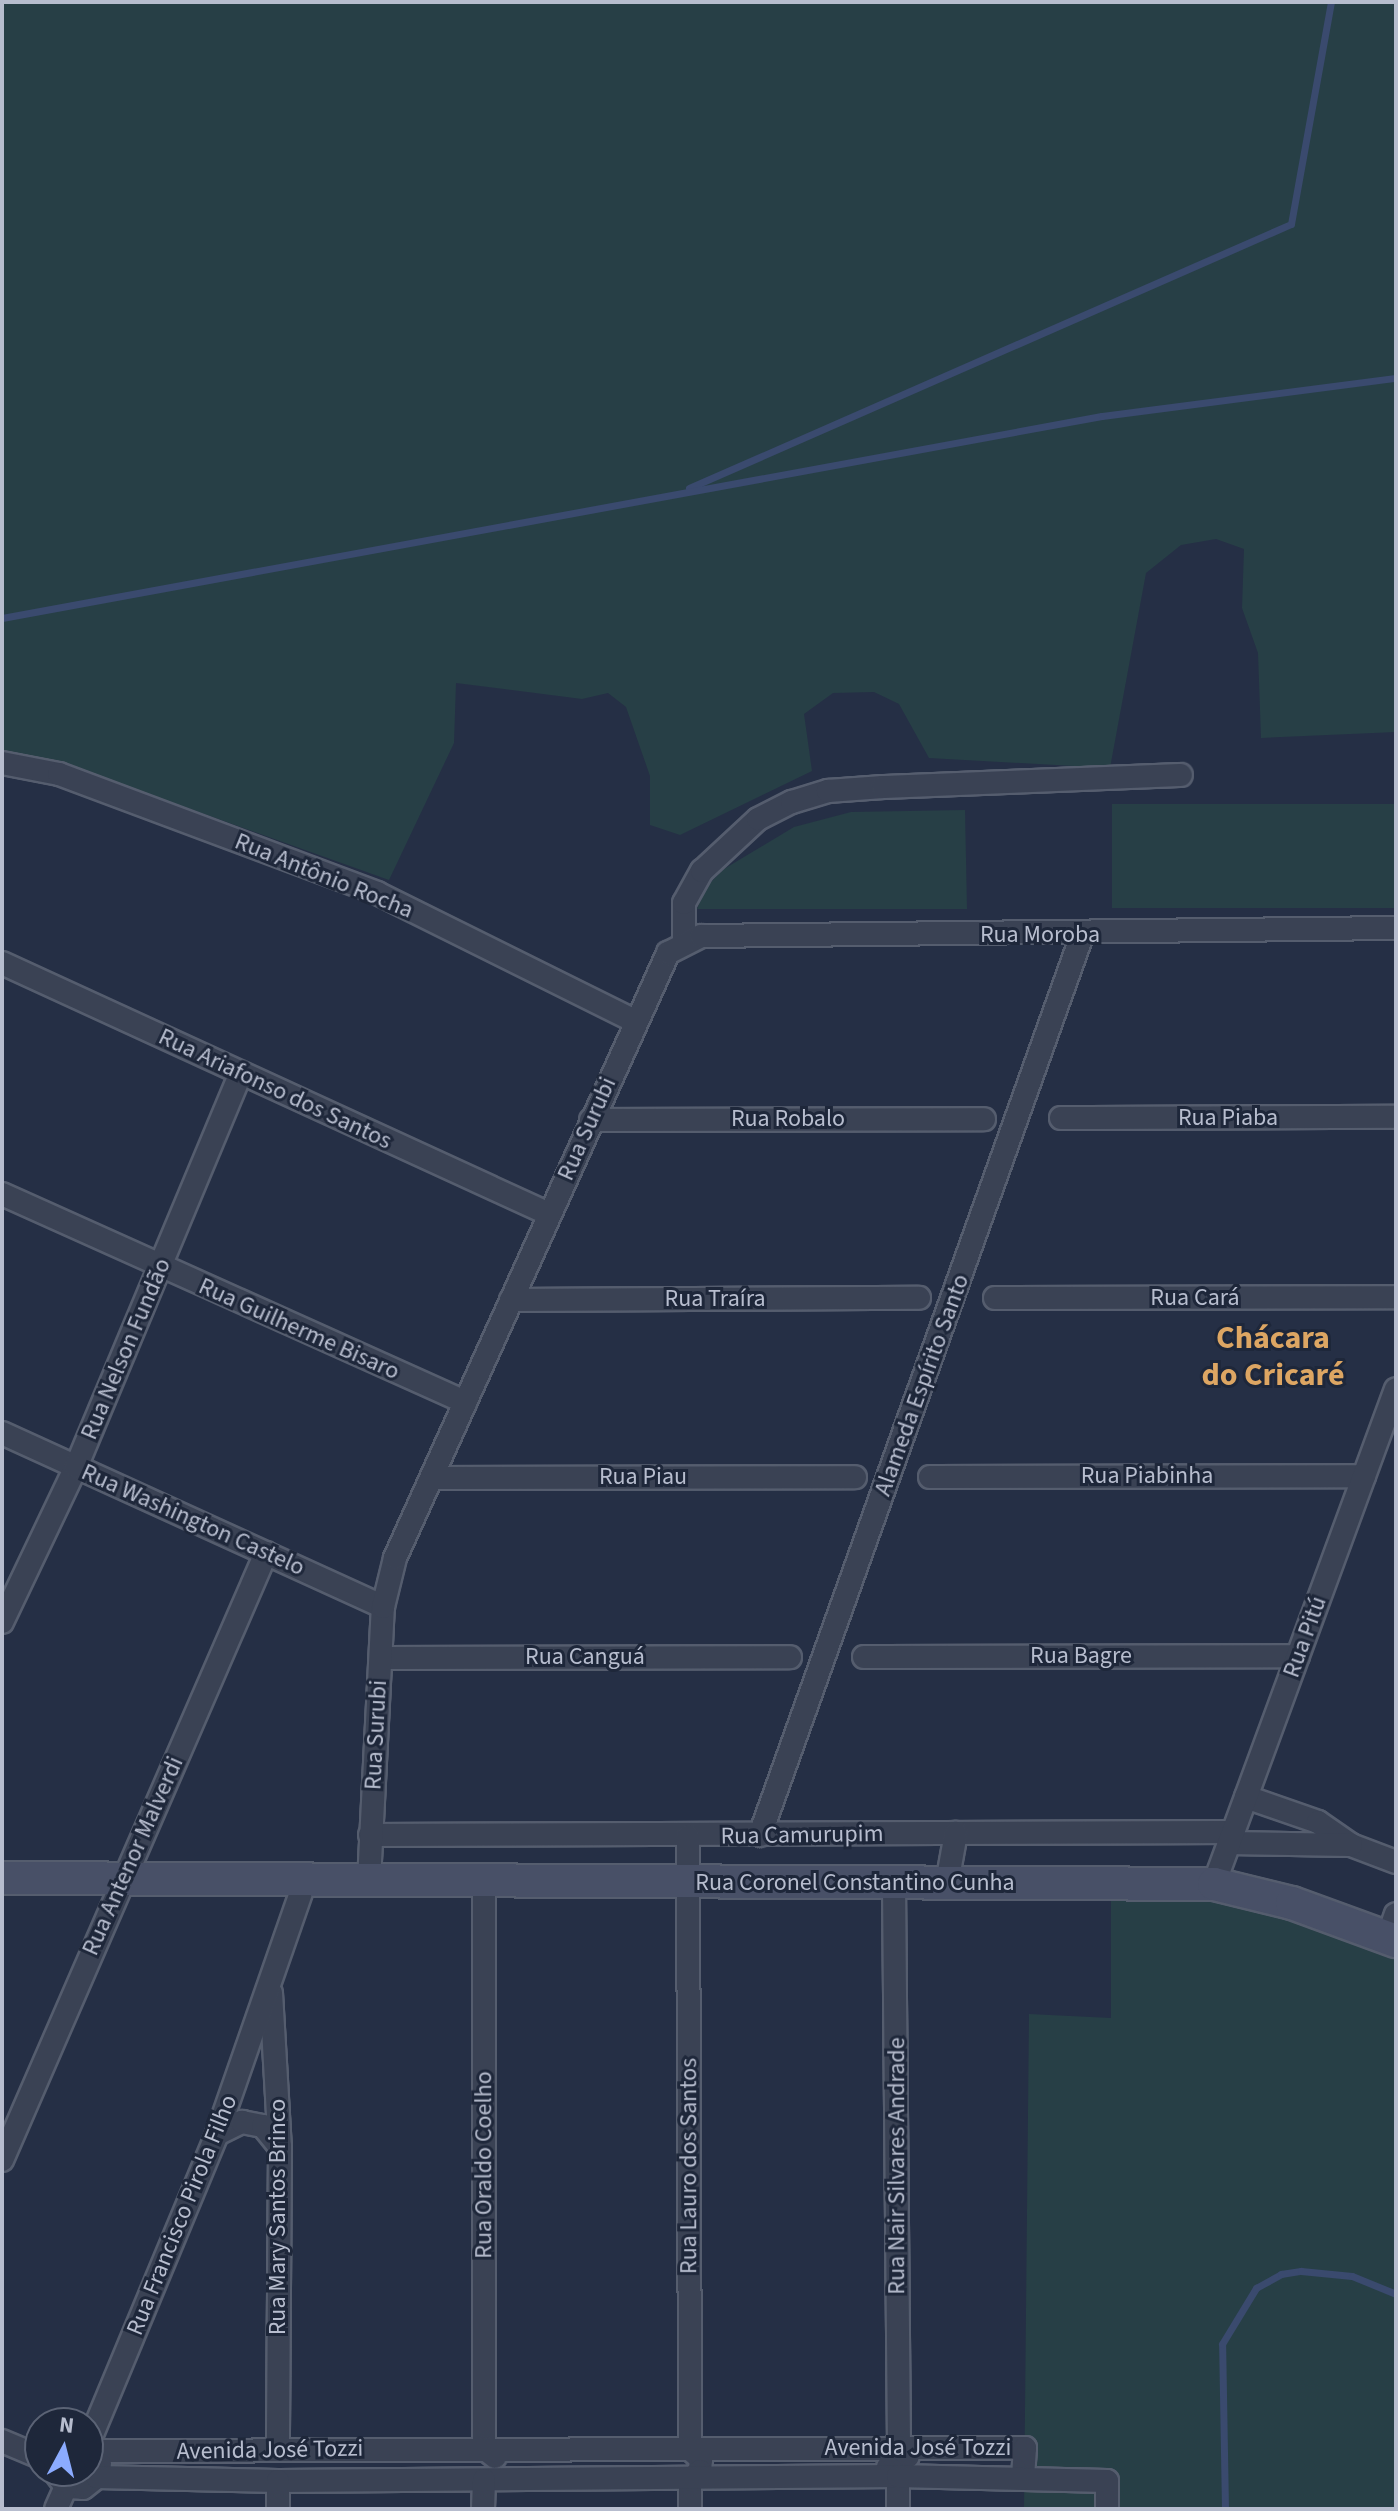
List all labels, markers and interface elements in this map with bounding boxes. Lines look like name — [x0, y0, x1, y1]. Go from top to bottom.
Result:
street label: Rua Antônio Rocha — [231, 827, 417, 925]
street label: Rua Moroba — [980, 921, 1100, 949]
street label: Rua Ariafonso dos Santos — [154, 1022, 396, 1156]
street label: Rua Surubi — [551, 1073, 623, 1185]
street label: Rua Piaba — [1178, 1104, 1278, 1132]
street label: Rua Robalo — [731, 1105, 845, 1133]
street label: Rua Nelson Fundão — [75, 1254, 177, 1444]
street label: Alameda Espírito Santo — [868, 1270, 976, 1500]
street label: Rua Guilherme Bisaro — [194, 1272, 404, 1386]
street label: Rua Cará — [1150, 1284, 1240, 1312]
street label: Rua Traíra — [665, 1285, 765, 1313]
district label: Chácara do Cricaré — [1201, 1320, 1345, 1395]
street label: Rua Washington Castelo — [77, 1458, 309, 1582]
street label: Rua Piabinha — [1081, 1462, 1213, 1490]
street label: Rua Piau — [599, 1463, 687, 1491]
street label: Rua Pitú — [1277, 1592, 1333, 1682]
street label: Rua Bagre — [1030, 1642, 1132, 1670]
street label: Rua Canguá — [525, 1643, 645, 1671]
street label: Rua Surubi — [359, 1679, 393, 1791]
street label: Rua Antenor Malverdi — [76, 1752, 190, 1960]
street label: Rua Camurupim — [720, 1819, 884, 1851]
street label: Rua Coronel Constantino Cunha — [695, 1869, 1015, 1897]
street label: Rua Nair Silvares Andrade — [883, 2037, 911, 2295]
street label: Rua Lauro dos Santos — [675, 2058, 703, 2274]
street label: Rua Oraldo Coelho — [470, 2071, 498, 2259]
street label: Rua Francisco Pirola Filho — [121, 2091, 243, 2339]
street label: Rua Mary Santos Brinco — [264, 2099, 292, 2335]
north arrow — [24, 2407, 104, 2487]
text: N — [57, 2408, 76, 2442]
street label: Avenida José Tozzi — [176, 2434, 364, 2466]
street label: Avenida José Tozzi — [825, 2434, 1011, 2462]

